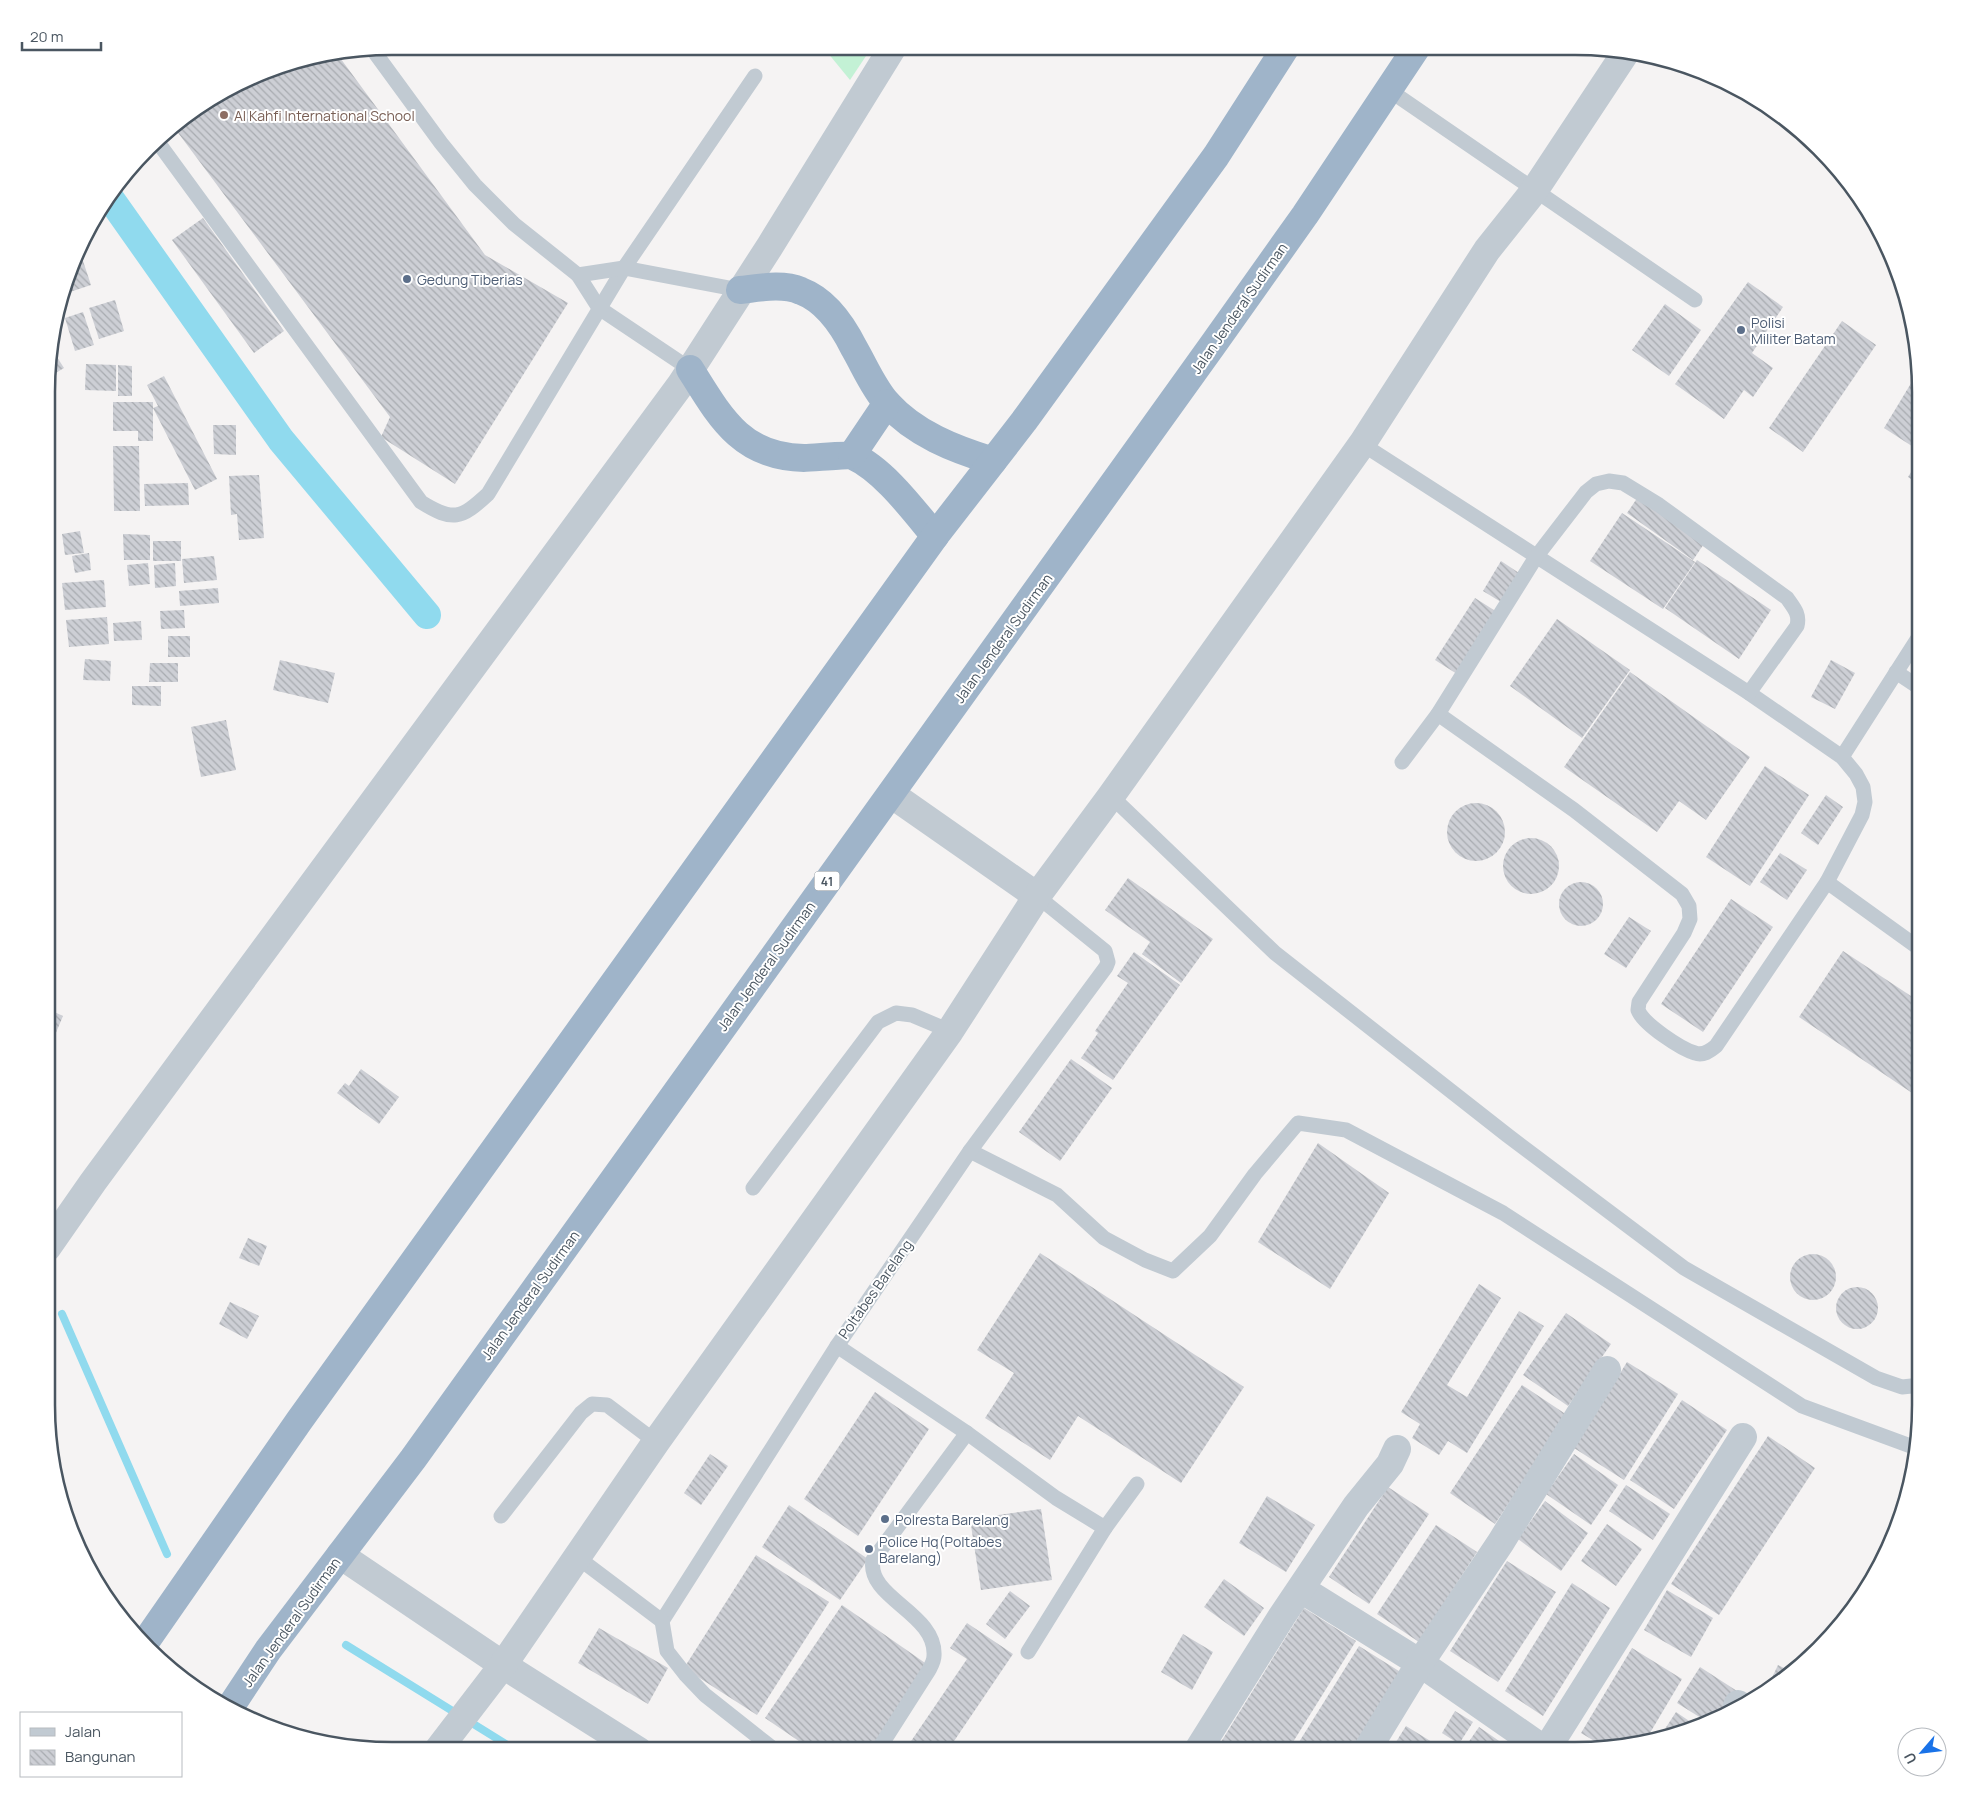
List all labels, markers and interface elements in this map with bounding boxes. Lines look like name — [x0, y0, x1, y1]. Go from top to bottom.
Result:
scale bar — [22, 20, 101, 52]
text: 20 m — [30, 26, 63, 47]
place label: Al Kahfi International School — [234, 106, 415, 125]
marker: Al Kahfi International School — [218, 109, 230, 121]
street label: Jalan Jenderal Sudirman — [1187, 239, 1291, 377]
place label: Gedung Tiberias — [417, 270, 523, 289]
marker: Gedung Tiberias — [401, 273, 413, 285]
place label: Polisi Militer Batam — [1751, 313, 1836, 348]
marker: Polisi Militer Batam — [1735, 324, 1747, 336]
street label: Jalan Jenderal Sudirman — [950, 569, 1056, 707]
road number: 41 — [814, 871, 840, 890]
street label: Jalan Jenderal Sudirman — [713, 897, 819, 1035]
street label: Jalan Jenderal Sudirman — [477, 1226, 583, 1364]
street label: Poltabes Barelang — [834, 1236, 916, 1342]
place label: Polresta Barelang — [895, 1510, 1009, 1529]
marker: Polresta Barelang — [879, 1513, 891, 1525]
place label: Police Hq(Poltabes Barelang) — [879, 1532, 1002, 1567]
marker: Police Hq(Poltabes Barelang) — [863, 1543, 875, 1555]
street label: Jalan Jenderal Sudirman — [238, 1553, 344, 1691]
legend — [20, 1712, 182, 1777]
text: Jalan — [65, 1721, 101, 1742]
north arrow — [1897, 1727, 1947, 1777]
text: Bangunan — [65, 1746, 135, 1767]
text: U — [1899, 1749, 1921, 1767]

